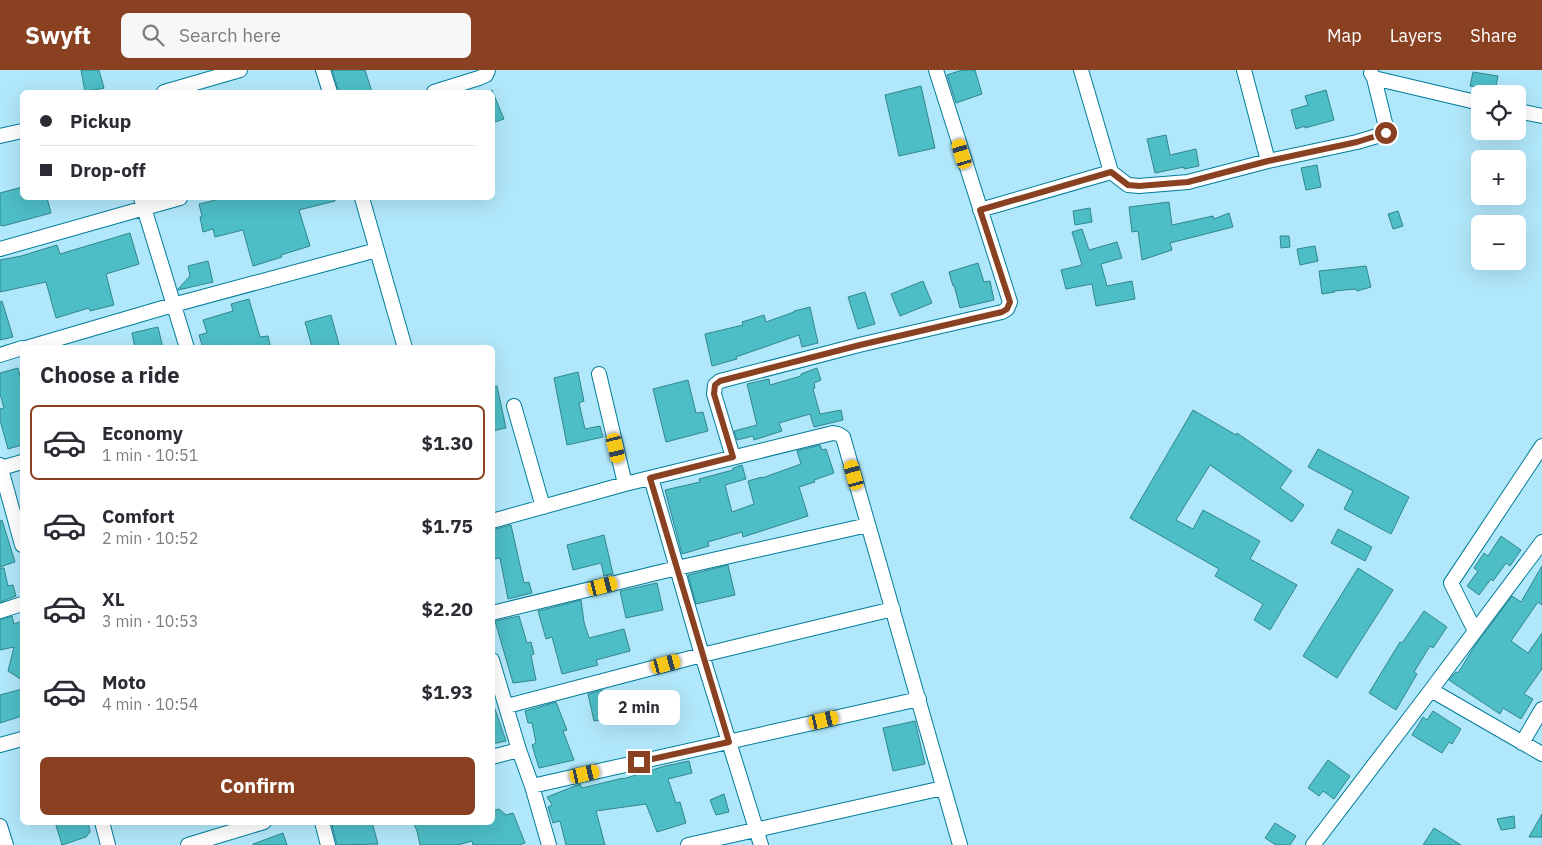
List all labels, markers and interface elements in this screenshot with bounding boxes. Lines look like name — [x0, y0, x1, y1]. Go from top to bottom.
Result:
search box — [121, 13, 471, 58]
text: Swyft — [25, 19, 91, 51]
icon: search — [139, 21, 167, 49]
text: Search here — [179, 23, 281, 47]
text: Map — [1327, 24, 1362, 47]
text: Layers — [1390, 24, 1442, 47]
text: Share — [1470, 24, 1517, 47]
map controls — [1471, 85, 1526, 270]
button: locate — [1471, 85, 1526, 140]
text: Pickup — [70, 109, 131, 133]
route start — [1375, 122, 1397, 144]
car — [950, 137, 973, 171]
button: + — [1471, 150, 1526, 205]
text: Drop-off — [70, 158, 146, 182]
button: − — [1471, 215, 1526, 270]
text: Choose a ride — [40, 360, 180, 389]
icon: car — [42, 420, 87, 465]
text: Economy — [102, 421, 183, 445]
text: $1.30 — [421, 431, 473, 455]
car — [605, 432, 626, 464]
text: 1 min · 10:51 — [102, 445, 198, 465]
car — [842, 459, 865, 491]
icon: car — [42, 503, 87, 548]
text: Comfort — [102, 504, 175, 528]
text: $1.75 — [421, 514, 473, 538]
text: 2 min · 10:52 — [102, 528, 198, 548]
car — [586, 575, 619, 597]
icon: car — [42, 586, 87, 631]
text: XL — [102, 587, 125, 611]
text: $2.20 — [421, 597, 473, 621]
text: 3 min · 10:53 — [102, 611, 198, 631]
car — [649, 653, 682, 675]
icon: car — [42, 669, 87, 714]
text: Moto — [102, 670, 146, 694]
text: $1.93 — [421, 680, 473, 704]
callout: 2 min — [598, 690, 680, 724]
text: 4 min · 10:54 — [102, 694, 198, 714]
text: 2 min — [618, 697, 660, 717]
car — [807, 709, 840, 731]
route end — [628, 751, 650, 773]
button: Confirm — [40, 757, 475, 815]
car — [568, 763, 601, 785]

